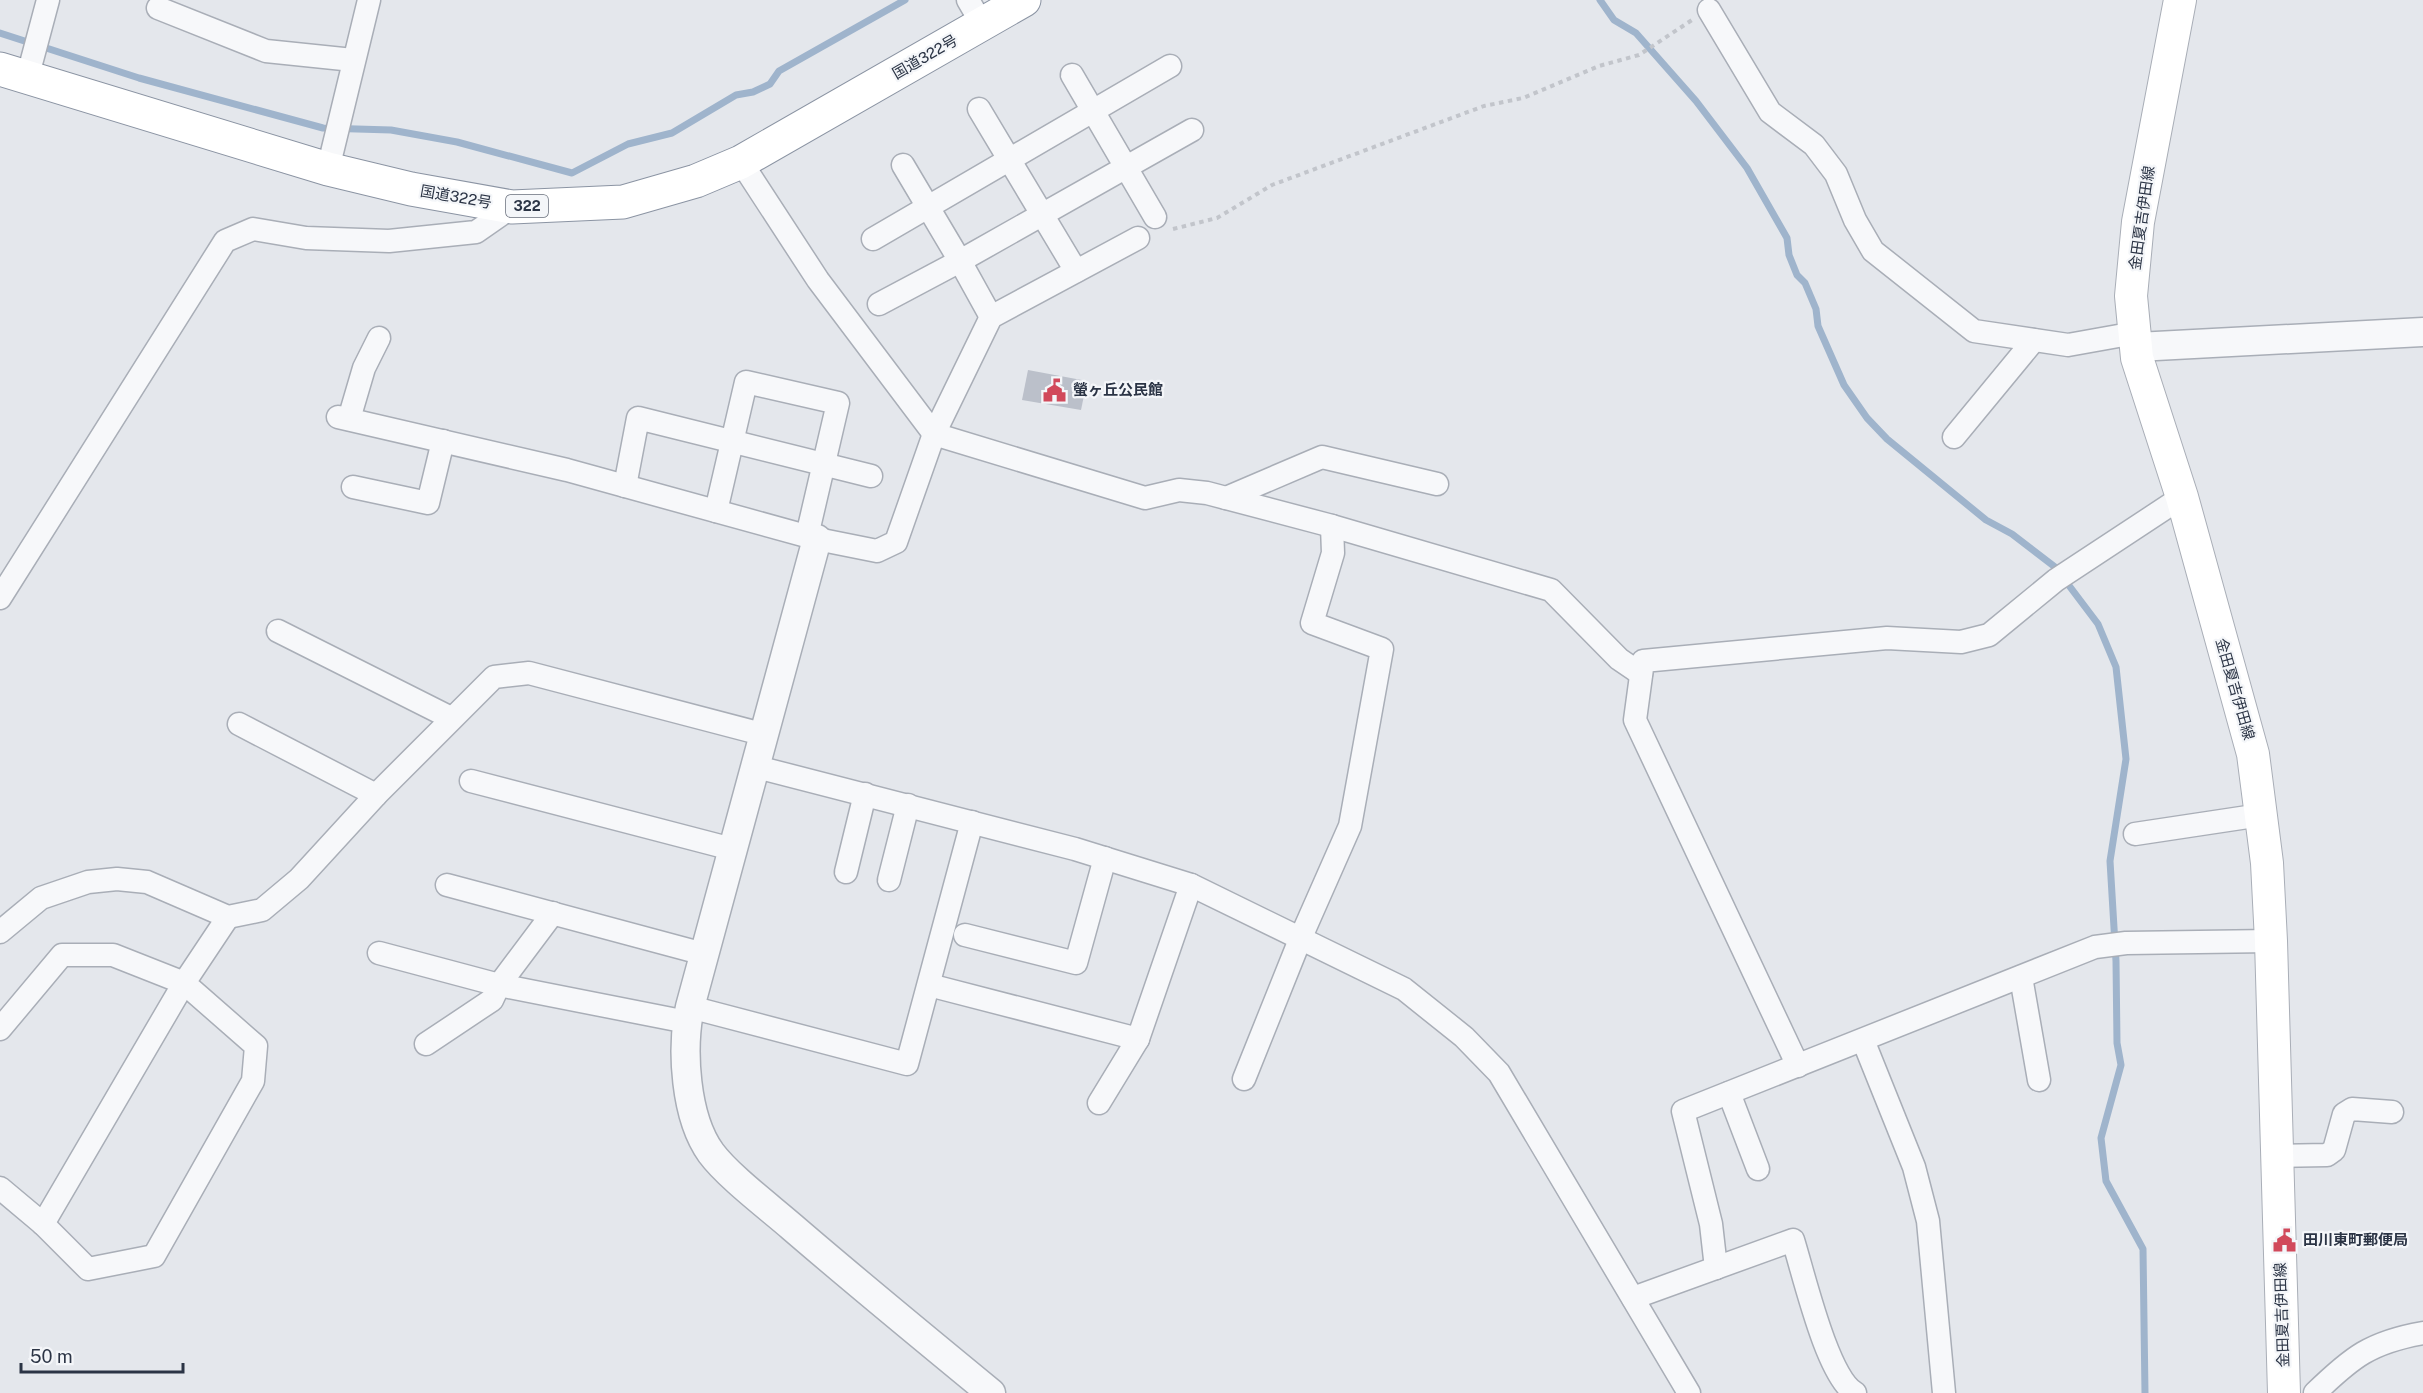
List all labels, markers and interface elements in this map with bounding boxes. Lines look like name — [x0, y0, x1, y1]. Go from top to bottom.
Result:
street label: 国道322号 — [889, 31, 960, 82]
street label: 金田夏吉伊田線 — [2126, 165, 2157, 271]
street label: 国道322号 — [419, 182, 493, 211]
road number: 322 — [506, 195, 548, 217]
public building icon: 螢ヶ丘公民館 — [1042, 377, 1068, 403]
place label: 螢ヶ丘公民館 — [1073, 381, 1163, 398]
street label: 金田夏吉伊田線 — [2213, 636, 2258, 742]
public building icon: 田川東町郵便局 — [2272, 1227, 2298, 1253]
place label: 田川東町郵便局 — [2303, 1231, 2408, 1248]
street label: 金田夏吉伊田線 — [2271, 1262, 2292, 1368]
scale bar — [21, 1336, 183, 1374]
text: 50 m — [30, 1346, 73, 1367]

